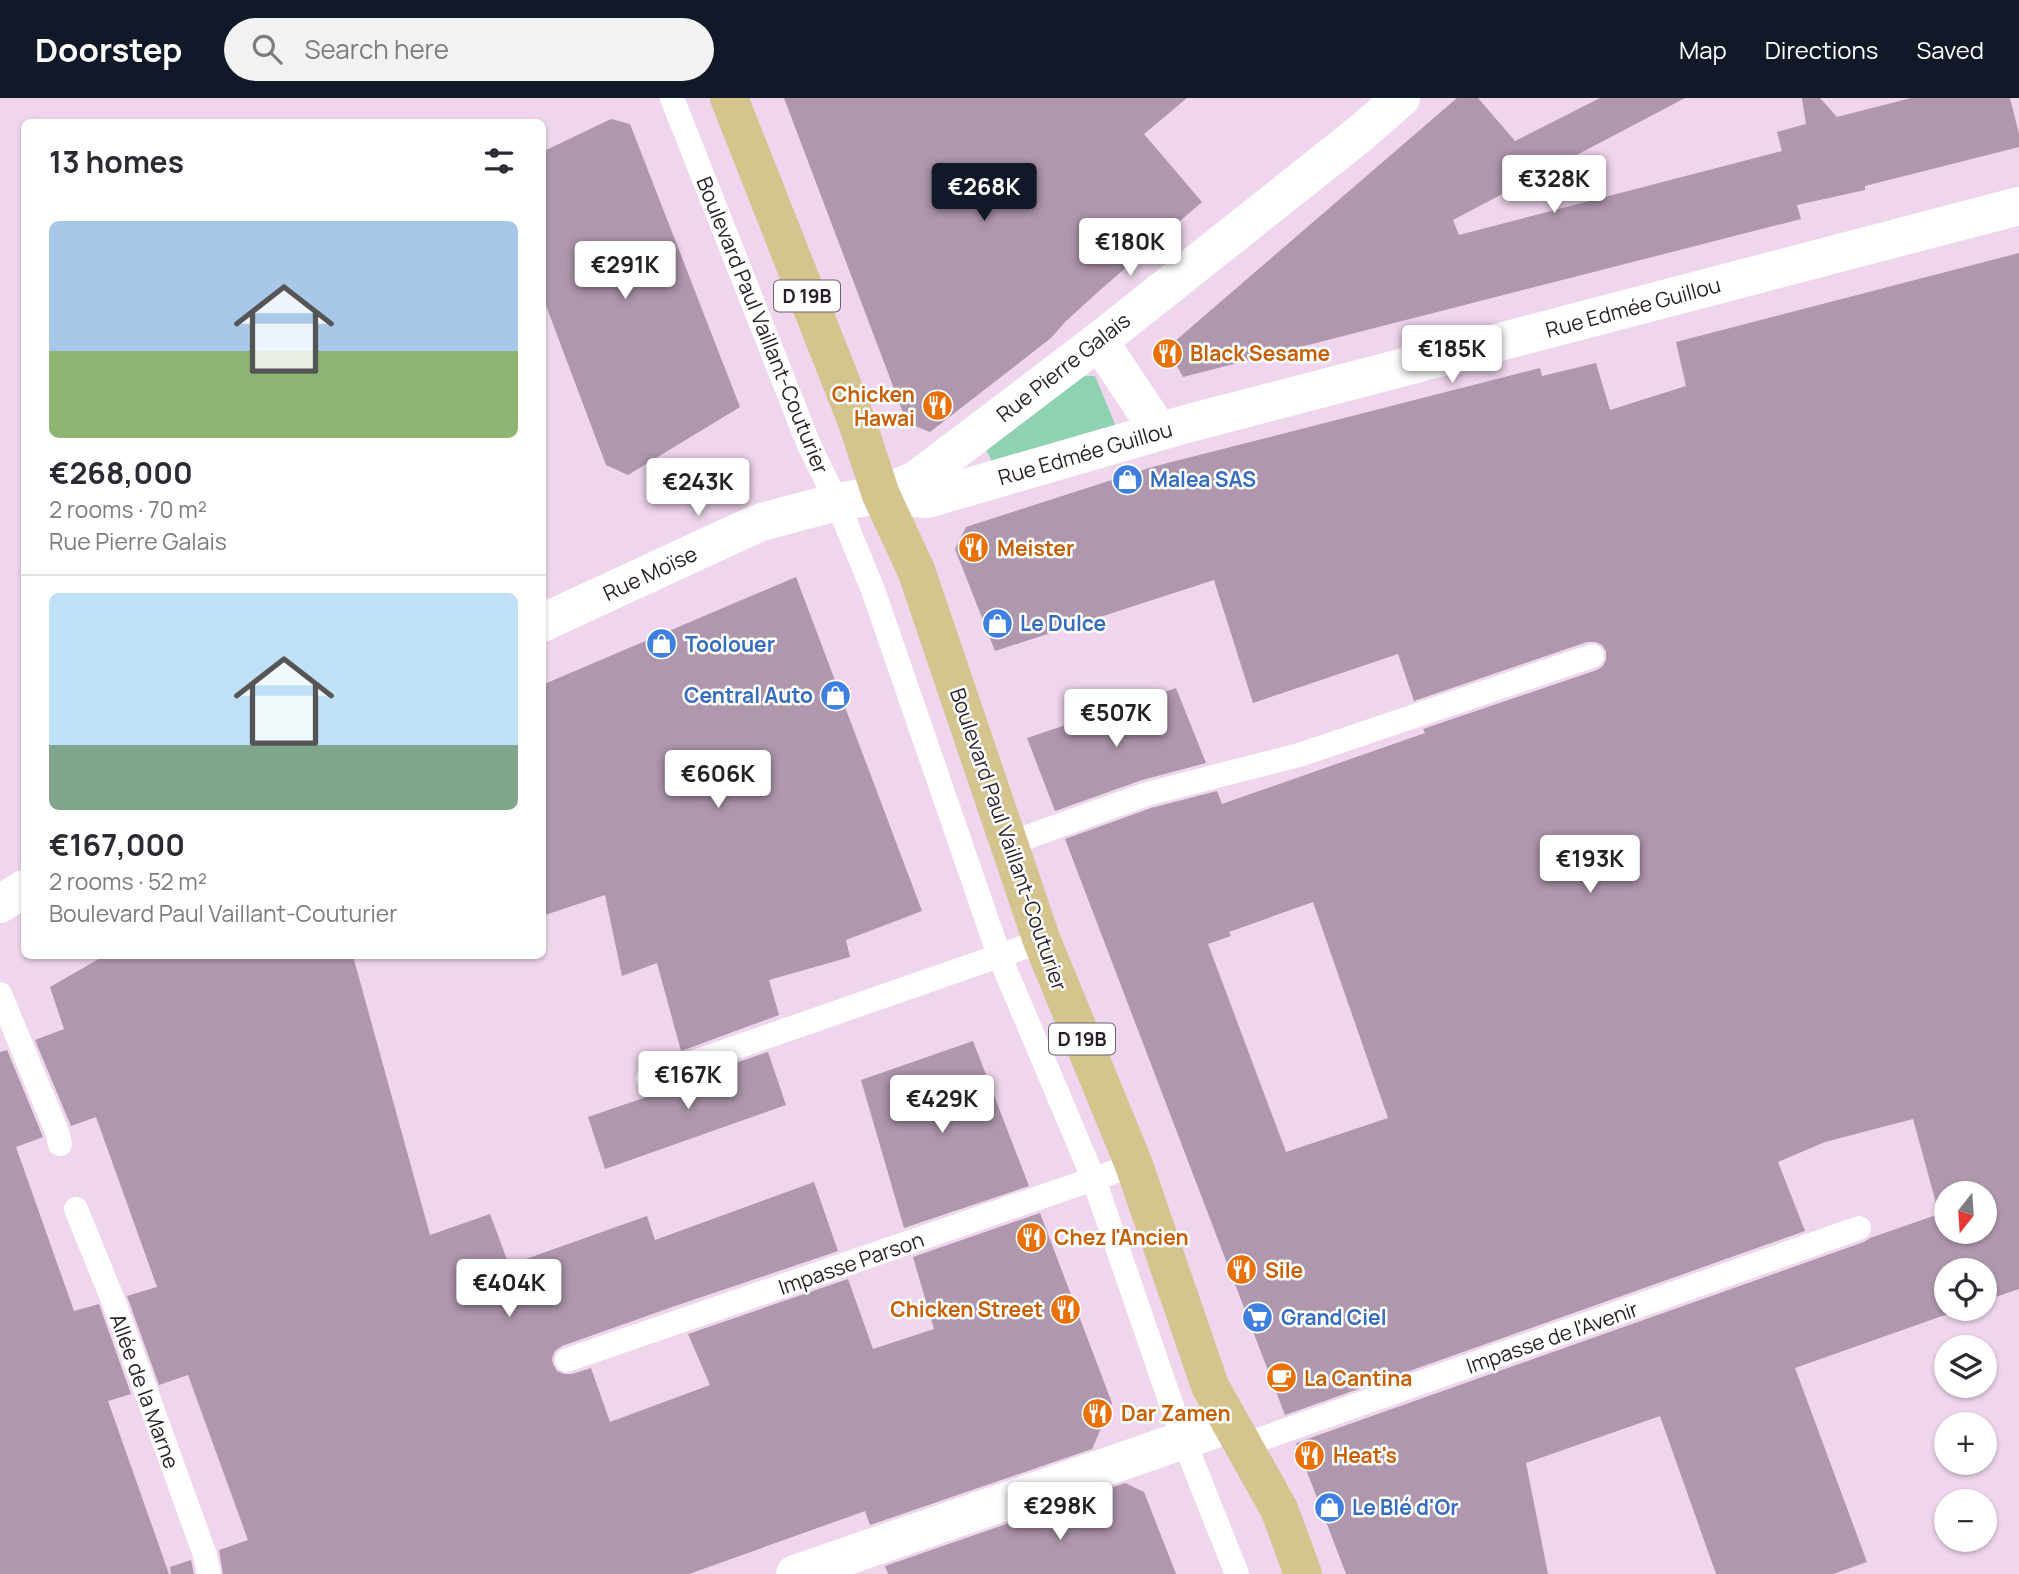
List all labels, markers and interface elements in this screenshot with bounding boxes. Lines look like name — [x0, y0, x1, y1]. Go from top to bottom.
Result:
search box — [224, 18, 714, 81]
text: Doorstep — [35, 27, 182, 72]
icon: search — [248, 30, 286, 68]
text: Search here — [304, 31, 449, 67]
text: Map — [1679, 33, 1727, 66]
text: Directions — [1765, 33, 1878, 66]
text: Saved — [1916, 33, 1984, 66]
text: 13 homes — [49, 141, 184, 182]
icon: filters — [480, 142, 518, 180]
pin: €328K — [1505, 156, 1603, 215]
text: €328K — [1518, 162, 1590, 194]
pin: €268K — [935, 164, 1033, 223]
text: €268K — [948, 170, 1020, 202]
street label: Boulevard Paul Vaillant-Couturier — [690, 172, 836, 478]
pin: €180K — [1081, 218, 1179, 278]
text: €180K — [1095, 225, 1165, 257]
pin: €291K — [576, 242, 674, 301]
text: €291K — [591, 248, 659, 280]
icon: home — [221, 266, 347, 392]
street label: Rue Edmée Guillou — [1542, 270, 1724, 344]
road number: D 19B — [774, 280, 840, 312]
street label: Rue Pierre Galais — [990, 306, 1136, 428]
pin: €185K — [1403, 326, 1501, 385]
text: €185K — [1418, 332, 1486, 364]
restaurant icon: Black Sesame — [1150, 336, 1184, 370]
place label: Black Sesame — [1190, 339, 1330, 367]
place label: Chicken Hawai — [832, 380, 915, 432]
restaurant icon: Chicken Hawai — [921, 389, 955, 423]
street label: Rue Edmée Guillou — [995, 415, 1175, 491]
text: €268,000 — [49, 452, 193, 493]
pin: €243K — [649, 458, 747, 518]
shop icon: Malea SAS — [1110, 462, 1144, 496]
text: €243K — [662, 465, 734, 497]
place label: Malea SAS — [1150, 465, 1256, 493]
text: 2 rooms · 70 m² — [49, 493, 207, 525]
text: Rue Pierre Galais — [49, 525, 227, 557]
restaurant icon: Meister — [957, 531, 991, 565]
place label: Meister — [997, 534, 1074, 562]
street label: Rue Moïse — [599, 539, 701, 607]
shop icon: Le Dulce — [980, 606, 1014, 640]
place label: Le Dulce — [1020, 609, 1106, 637]
shop icon: Toolouer — [645, 627, 679, 661]
place label: Toolouer — [685, 630, 775, 658]
icon: home — [221, 638, 347, 764]
shop icon: Central Auto — [819, 678, 853, 712]
place label: Central Auto — [684, 681, 813, 709]
street label: Boulevard Paul Vaillant-Couturier — [944, 684, 1074, 994]
pin: €507K — [1067, 690, 1165, 749]
text: €507K — [1080, 696, 1152, 728]
pin: €606K — [669, 750, 767, 810]
text: €606K — [681, 757, 755, 789]
text: €167,000 — [49, 824, 185, 865]
pin: €193K — [1541, 836, 1639, 895]
text: €193K — [1556, 842, 1624, 874]
text: 2 rooms · 52 m² — [49, 865, 207, 897]
text: Boulevard Paul Vaillant-Couturier — [49, 897, 398, 929]
road number: D 19B — [1049, 1023, 1115, 1054]
pin: €167K — [639, 1052, 737, 1111]
text: €167K — [654, 1058, 722, 1090]
pin: €429K — [893, 1076, 991, 1135]
text: €429K — [906, 1082, 978, 1114]
north arrow — [1934, 1181, 1997, 1244]
map controls — [1934, 1181, 1997, 1552]
restaurant icon: Chez l'Ancien — [1014, 1220, 1048, 1254]
place label: Chez l'Ancien — [1054, 1223, 1189, 1251]
street label: Impasse Parson — [774, 1225, 928, 1301]
restaurant icon: Sile — [1225, 1253, 1259, 1287]
place label: Sile — [1265, 1256, 1303, 1284]
button: locate — [1934, 1258, 1997, 1321]
pin: €404K — [460, 1260, 558, 1319]
text: €404K — [472, 1266, 546, 1298]
restaurant icon: Chicken Street — [1049, 1292, 1083, 1326]
street label: Impasse de l'Avenir — [1462, 1294, 1642, 1380]
place label: Chicken Street — [890, 1295, 1043, 1323]
supermarket icon: Grand Ciel — [1241, 1300, 1275, 1334]
place label: Grand Ciel — [1281, 1303, 1387, 1331]
street label: Allée de la Marne — [104, 1310, 186, 1472]
button: layers — [1934, 1335, 1997, 1398]
cafe icon: La Cantina — [1264, 1361, 1298, 1395]
place label: La Cantina — [1304, 1364, 1412, 1392]
restaurant icon: Dar Zamen — [1081, 1396, 1115, 1430]
place label: Dar Zamen — [1121, 1399, 1231, 1427]
button: + — [1934, 1412, 1997, 1475]
restaurant icon: Heat's — [1293, 1438, 1327, 1472]
place label: Heat's — [1333, 1441, 1397, 1469]
pin: €298K — [1011, 1482, 1109, 1542]
text: €298K — [1024, 1489, 1096, 1521]
button: − — [1934, 1489, 1997, 1552]
shop icon: Le Blé d'Or — [1312, 1490, 1346, 1524]
place label: Le Blé d'Or — [1352, 1493, 1459, 1521]

